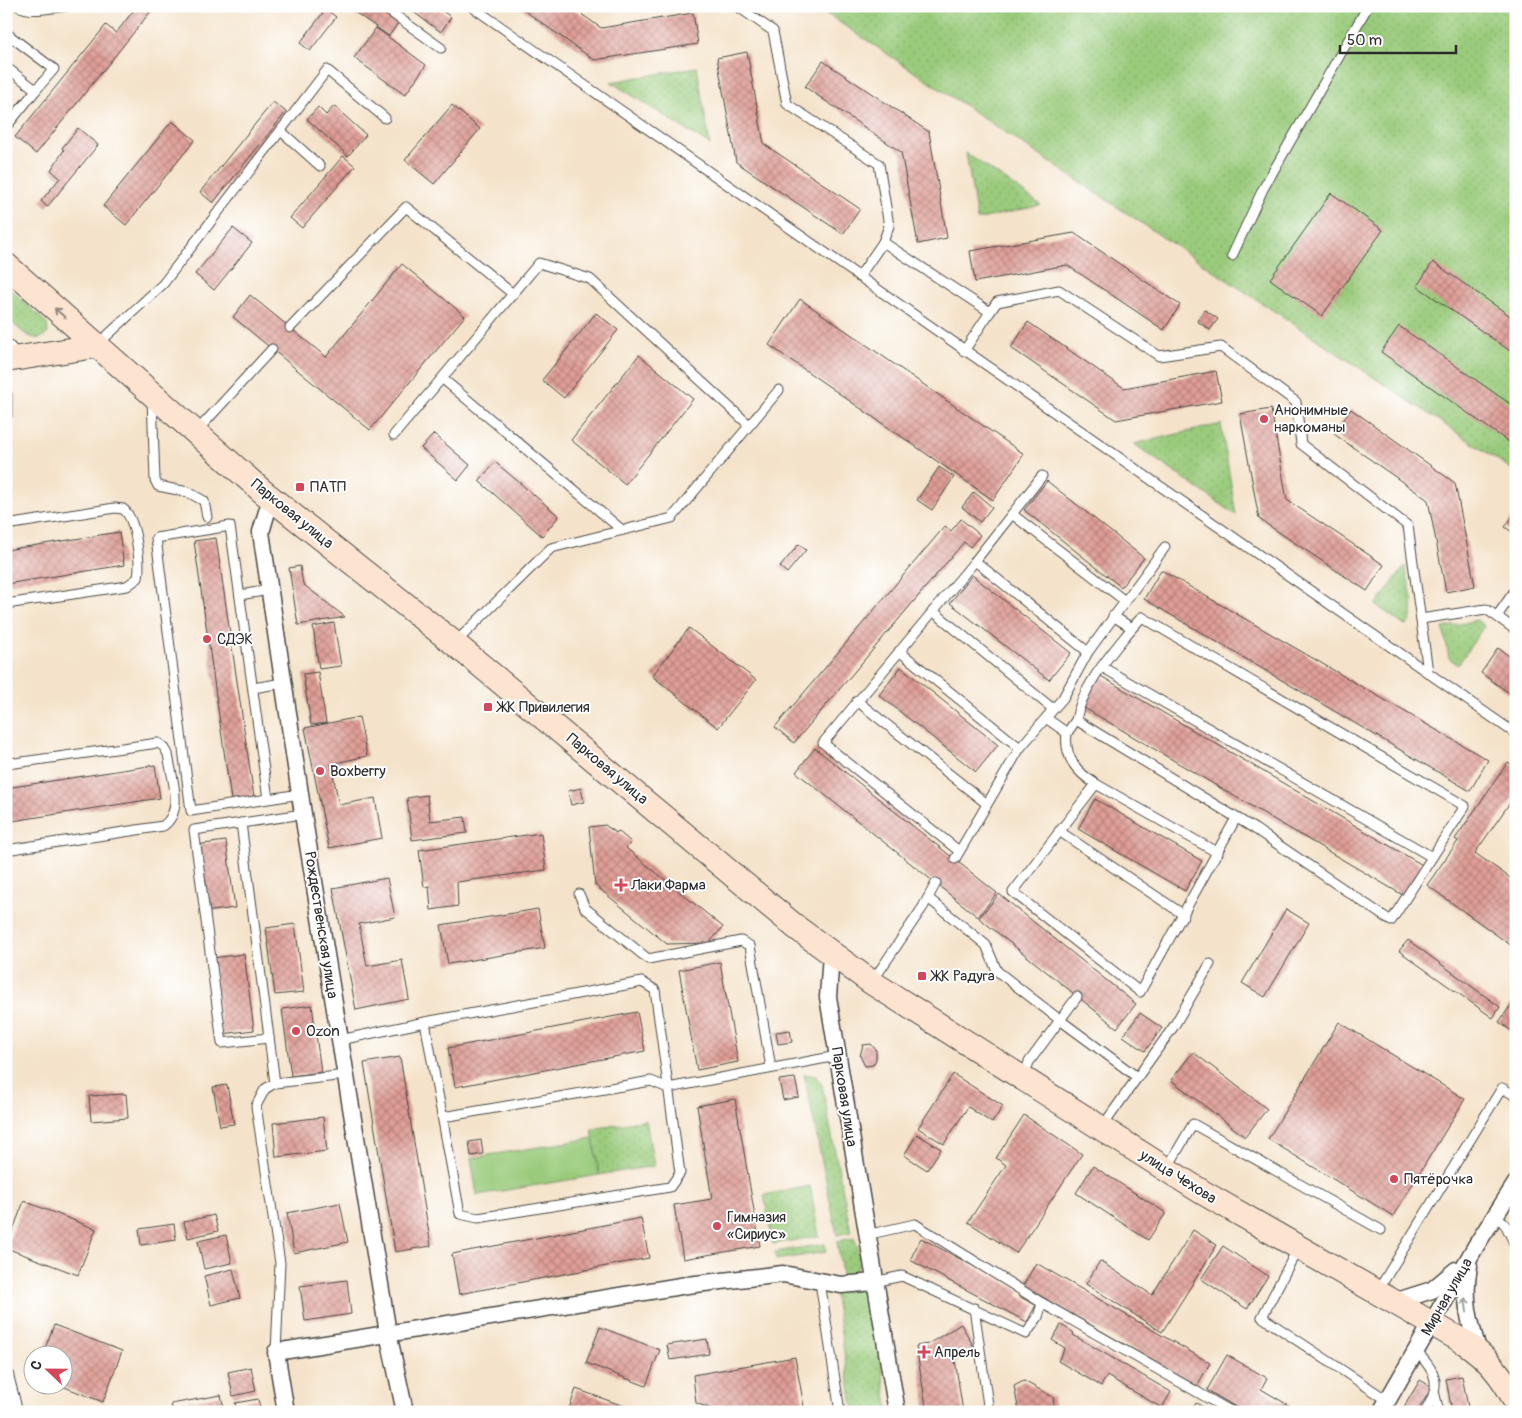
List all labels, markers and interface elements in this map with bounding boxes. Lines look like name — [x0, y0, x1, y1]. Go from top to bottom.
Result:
scale bar — [1340, 22, 1456, 54]
text: 50 m — [1347, 31, 1382, 50]
one-way arrow — [54, 307, 67, 319]
place label: Анонимные наркоманы — [1274, 401, 1348, 437]
marker: Анонимные наркоманы — [1258, 413, 1270, 425]
street label: Парковая улица — [247, 475, 337, 553]
place label: ПАТП — [310, 478, 346, 497]
marker: ПАТП — [294, 481, 306, 493]
place label: СДЭК — [217, 630, 253, 649]
marker: СДЭК — [201, 633, 213, 645]
place label: ЖК Привилегия — [496, 698, 590, 717]
marker: ЖК Привилегия — [482, 701, 494, 713]
street label: Парковая улица — [562, 729, 652, 809]
place label: Boxberry — [330, 762, 386, 781]
marker: Boxberry — [314, 765, 326, 777]
street label: Рождественская улица — [300, 850, 342, 1000]
place label: Лаки Фарма — [630, 876, 706, 895]
marker: Лаки Фарма — [615, 879, 627, 891]
place label: ЖК Радуга — [930, 967, 995, 986]
marker: ЖК Радуга — [916, 970, 928, 982]
place label: Ozon — [306, 1022, 340, 1041]
marker: Ozon — [290, 1025, 302, 1037]
street label: Парковая улица — [827, 1046, 861, 1148]
street label: улица Чехова — [1135, 1145, 1220, 1208]
place label: Пятёрочка — [1404, 1170, 1473, 1189]
marker: Пятёрочка — [1388, 1173, 1400, 1185]
place label: Гимназия «Сириус» — [727, 1208, 786, 1244]
marker: Гимназия «Сириус» — [711, 1220, 723, 1232]
street label: Мирная улица — [1417, 1255, 1477, 1339]
one-way arrow — [1461, 1297, 1471, 1313]
place label: Апрель — [934, 1343, 981, 1362]
north arrow — [22, 1346, 72, 1396]
marker: Апрель — [918, 1346, 930, 1358]
text: С — [27, 1358, 46, 1373]

